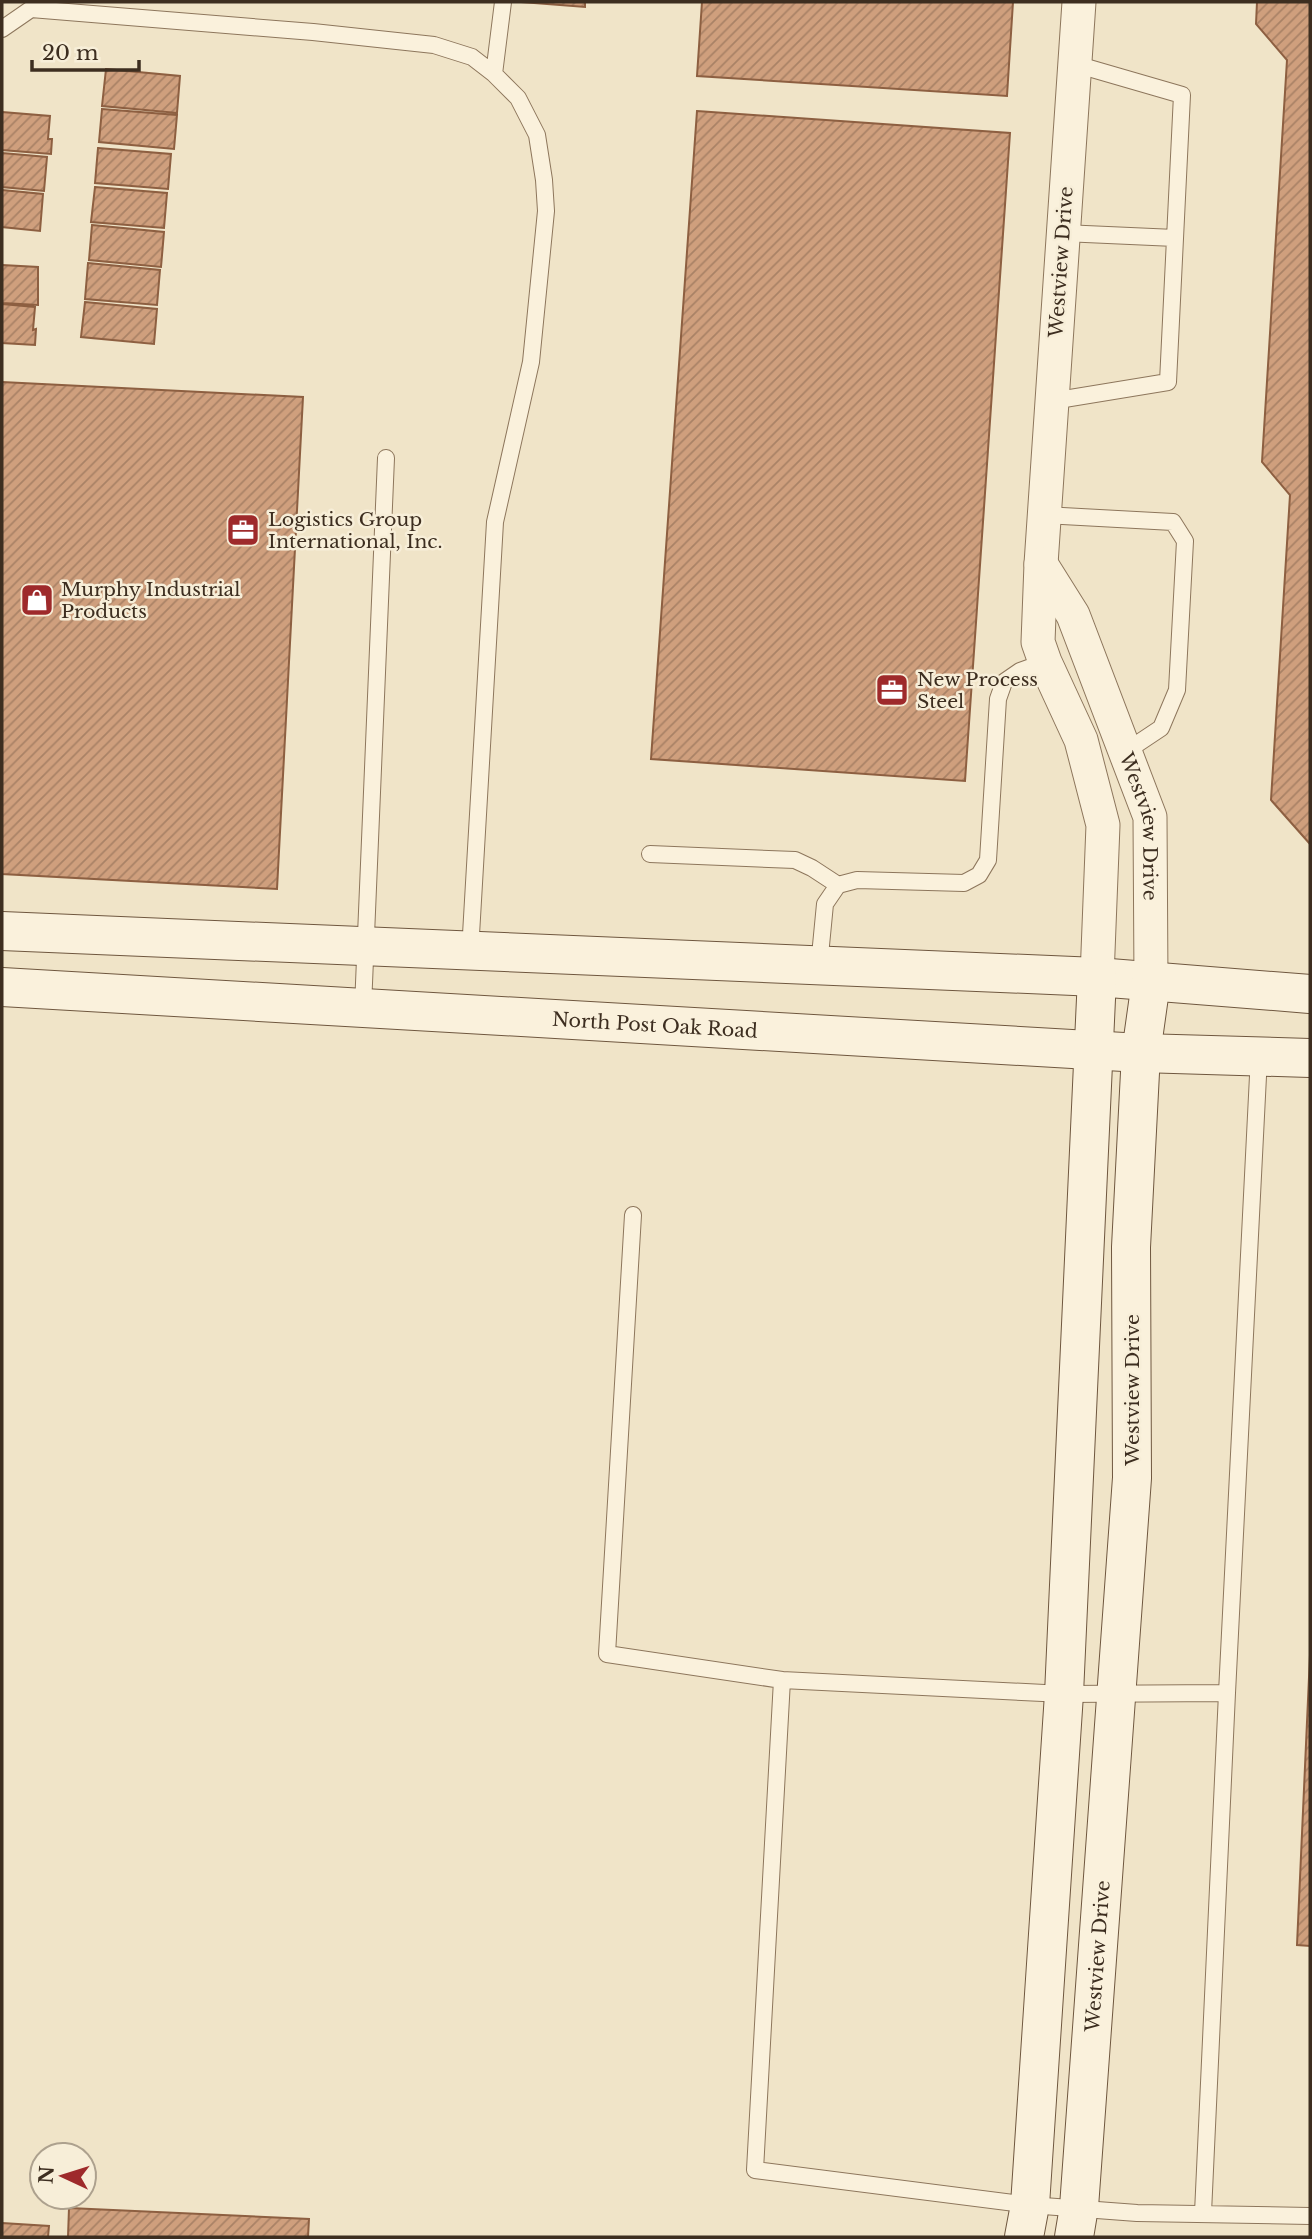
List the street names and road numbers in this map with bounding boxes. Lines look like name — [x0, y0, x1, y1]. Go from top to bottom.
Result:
street label: Westview Drive — [1044, 186, 1078, 339]
street label: Westview Drive — [1115, 748, 1162, 901]
street label: North Post Oak Road — [551, 1007, 759, 1042]
street label: Westview Drive — [1121, 1314, 1144, 1467]
street label: Westview Drive — [1080, 1880, 1114, 2034]

